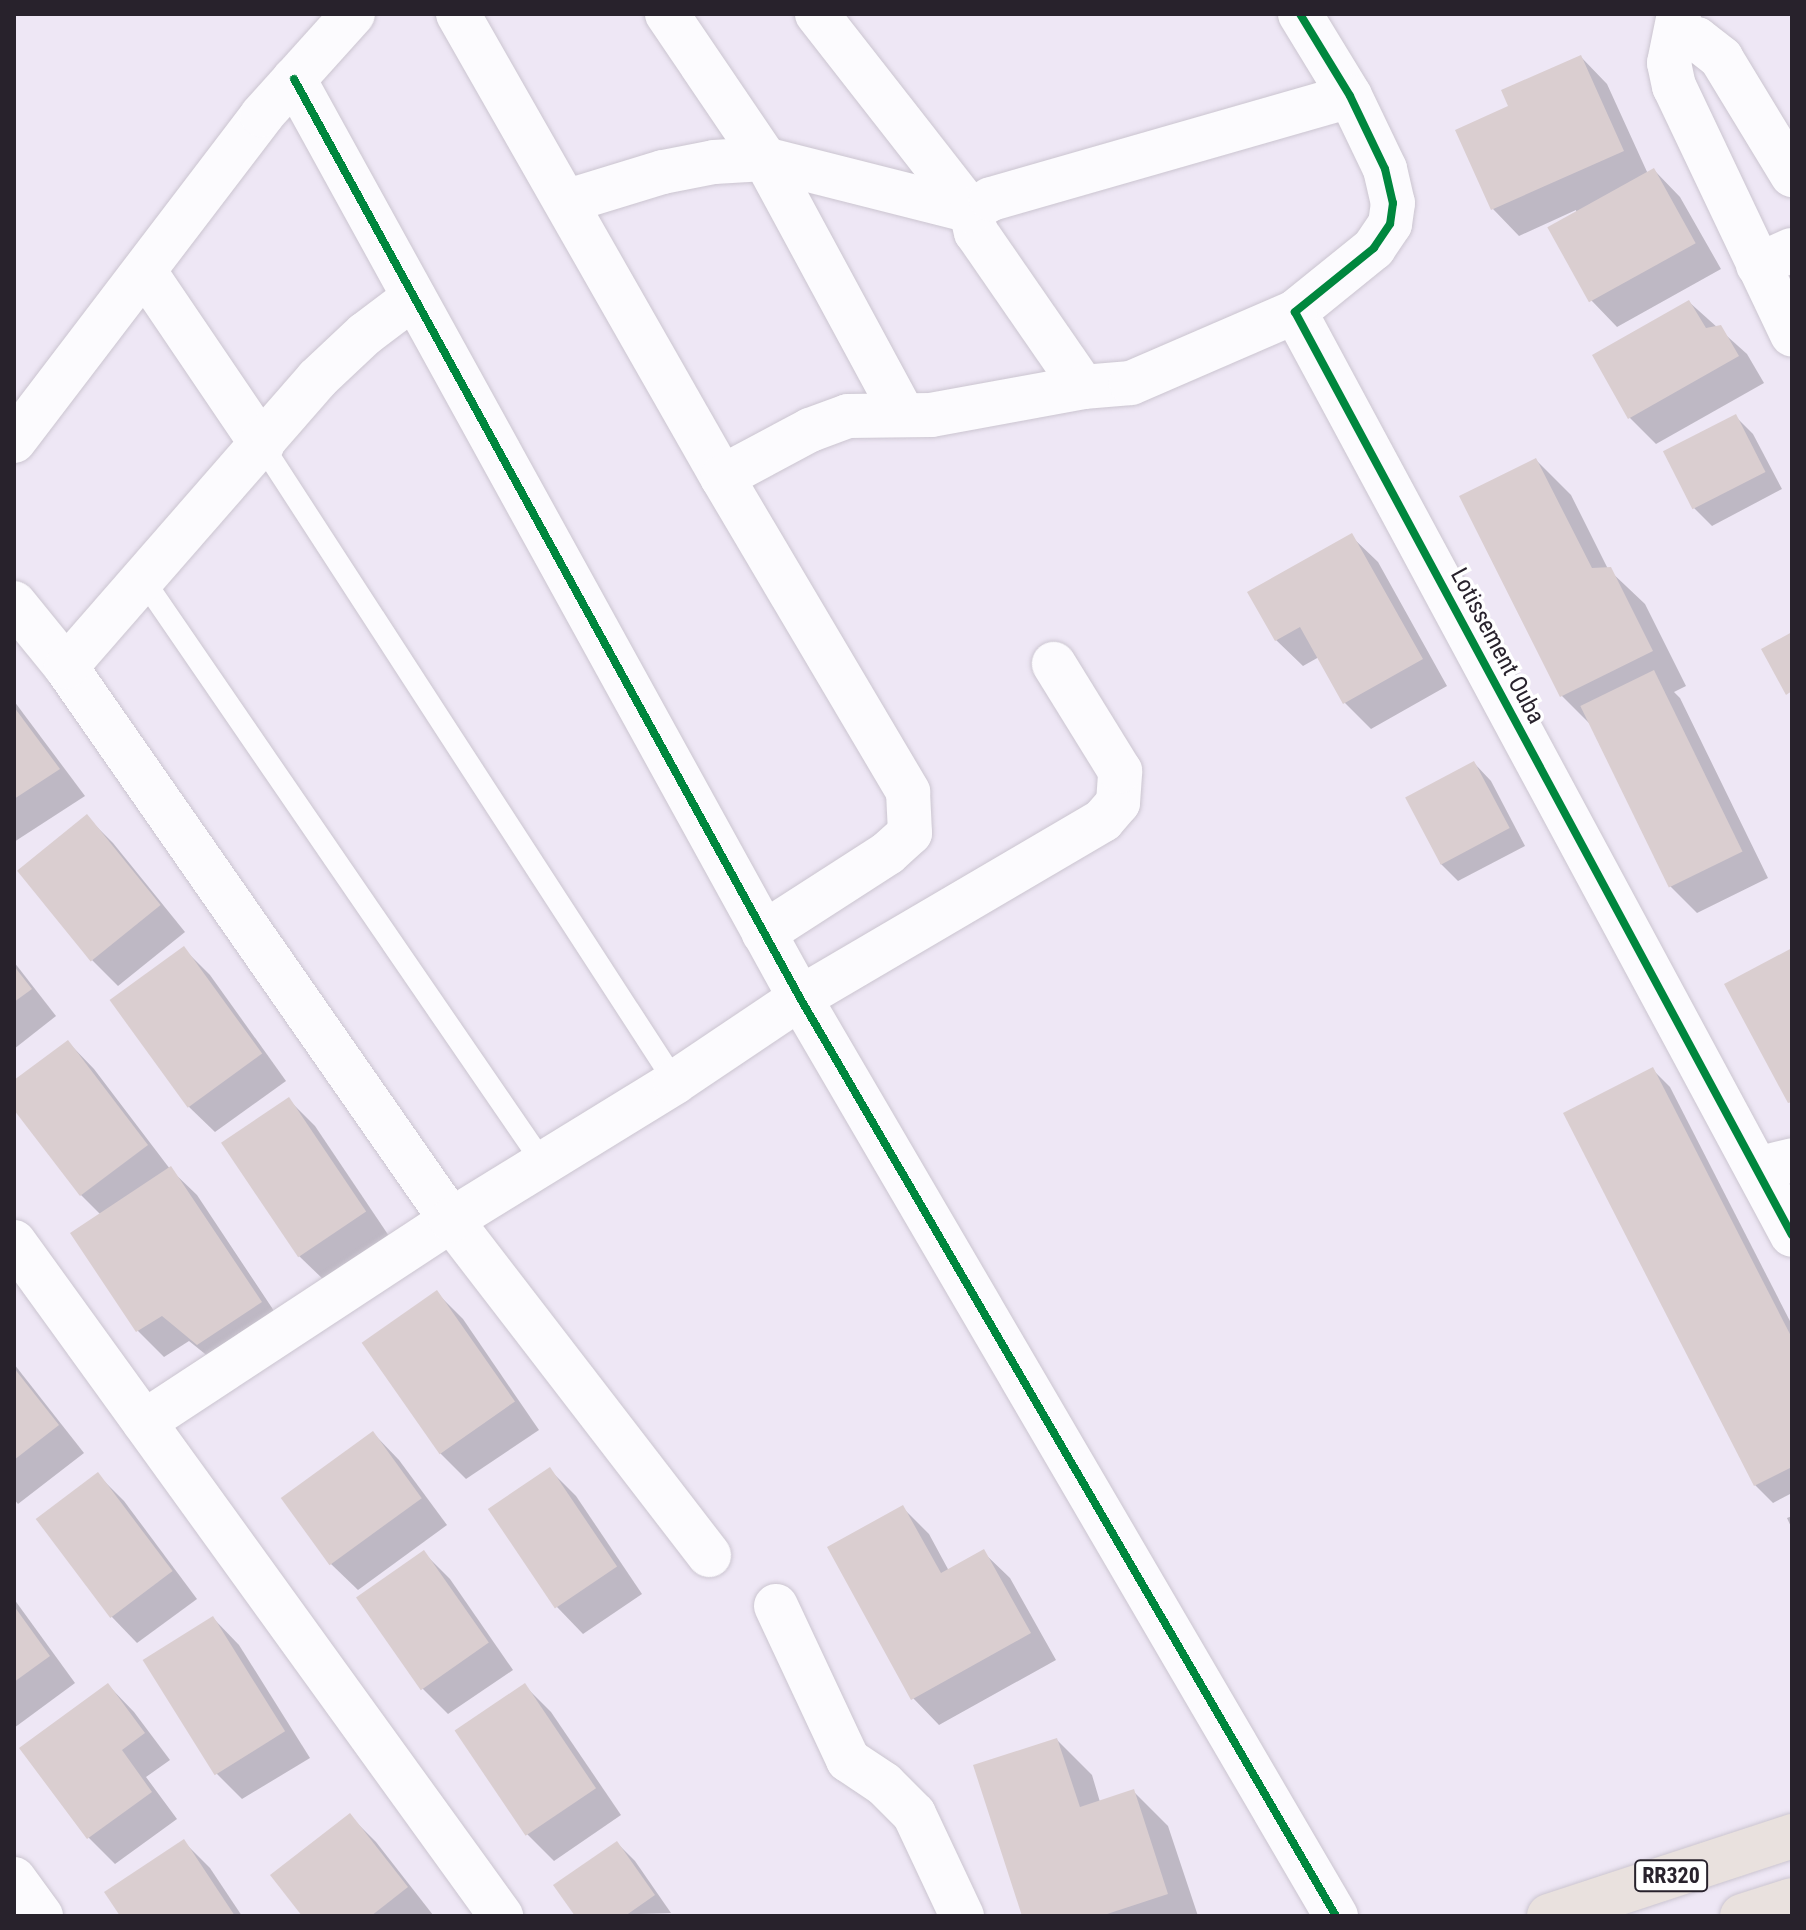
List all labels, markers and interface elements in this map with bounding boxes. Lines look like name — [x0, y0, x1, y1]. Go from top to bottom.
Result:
street label: Lotissement Ouba — [1444, 563, 1550, 729]
road number: RR320 — [1633, 1858, 1709, 1894]

